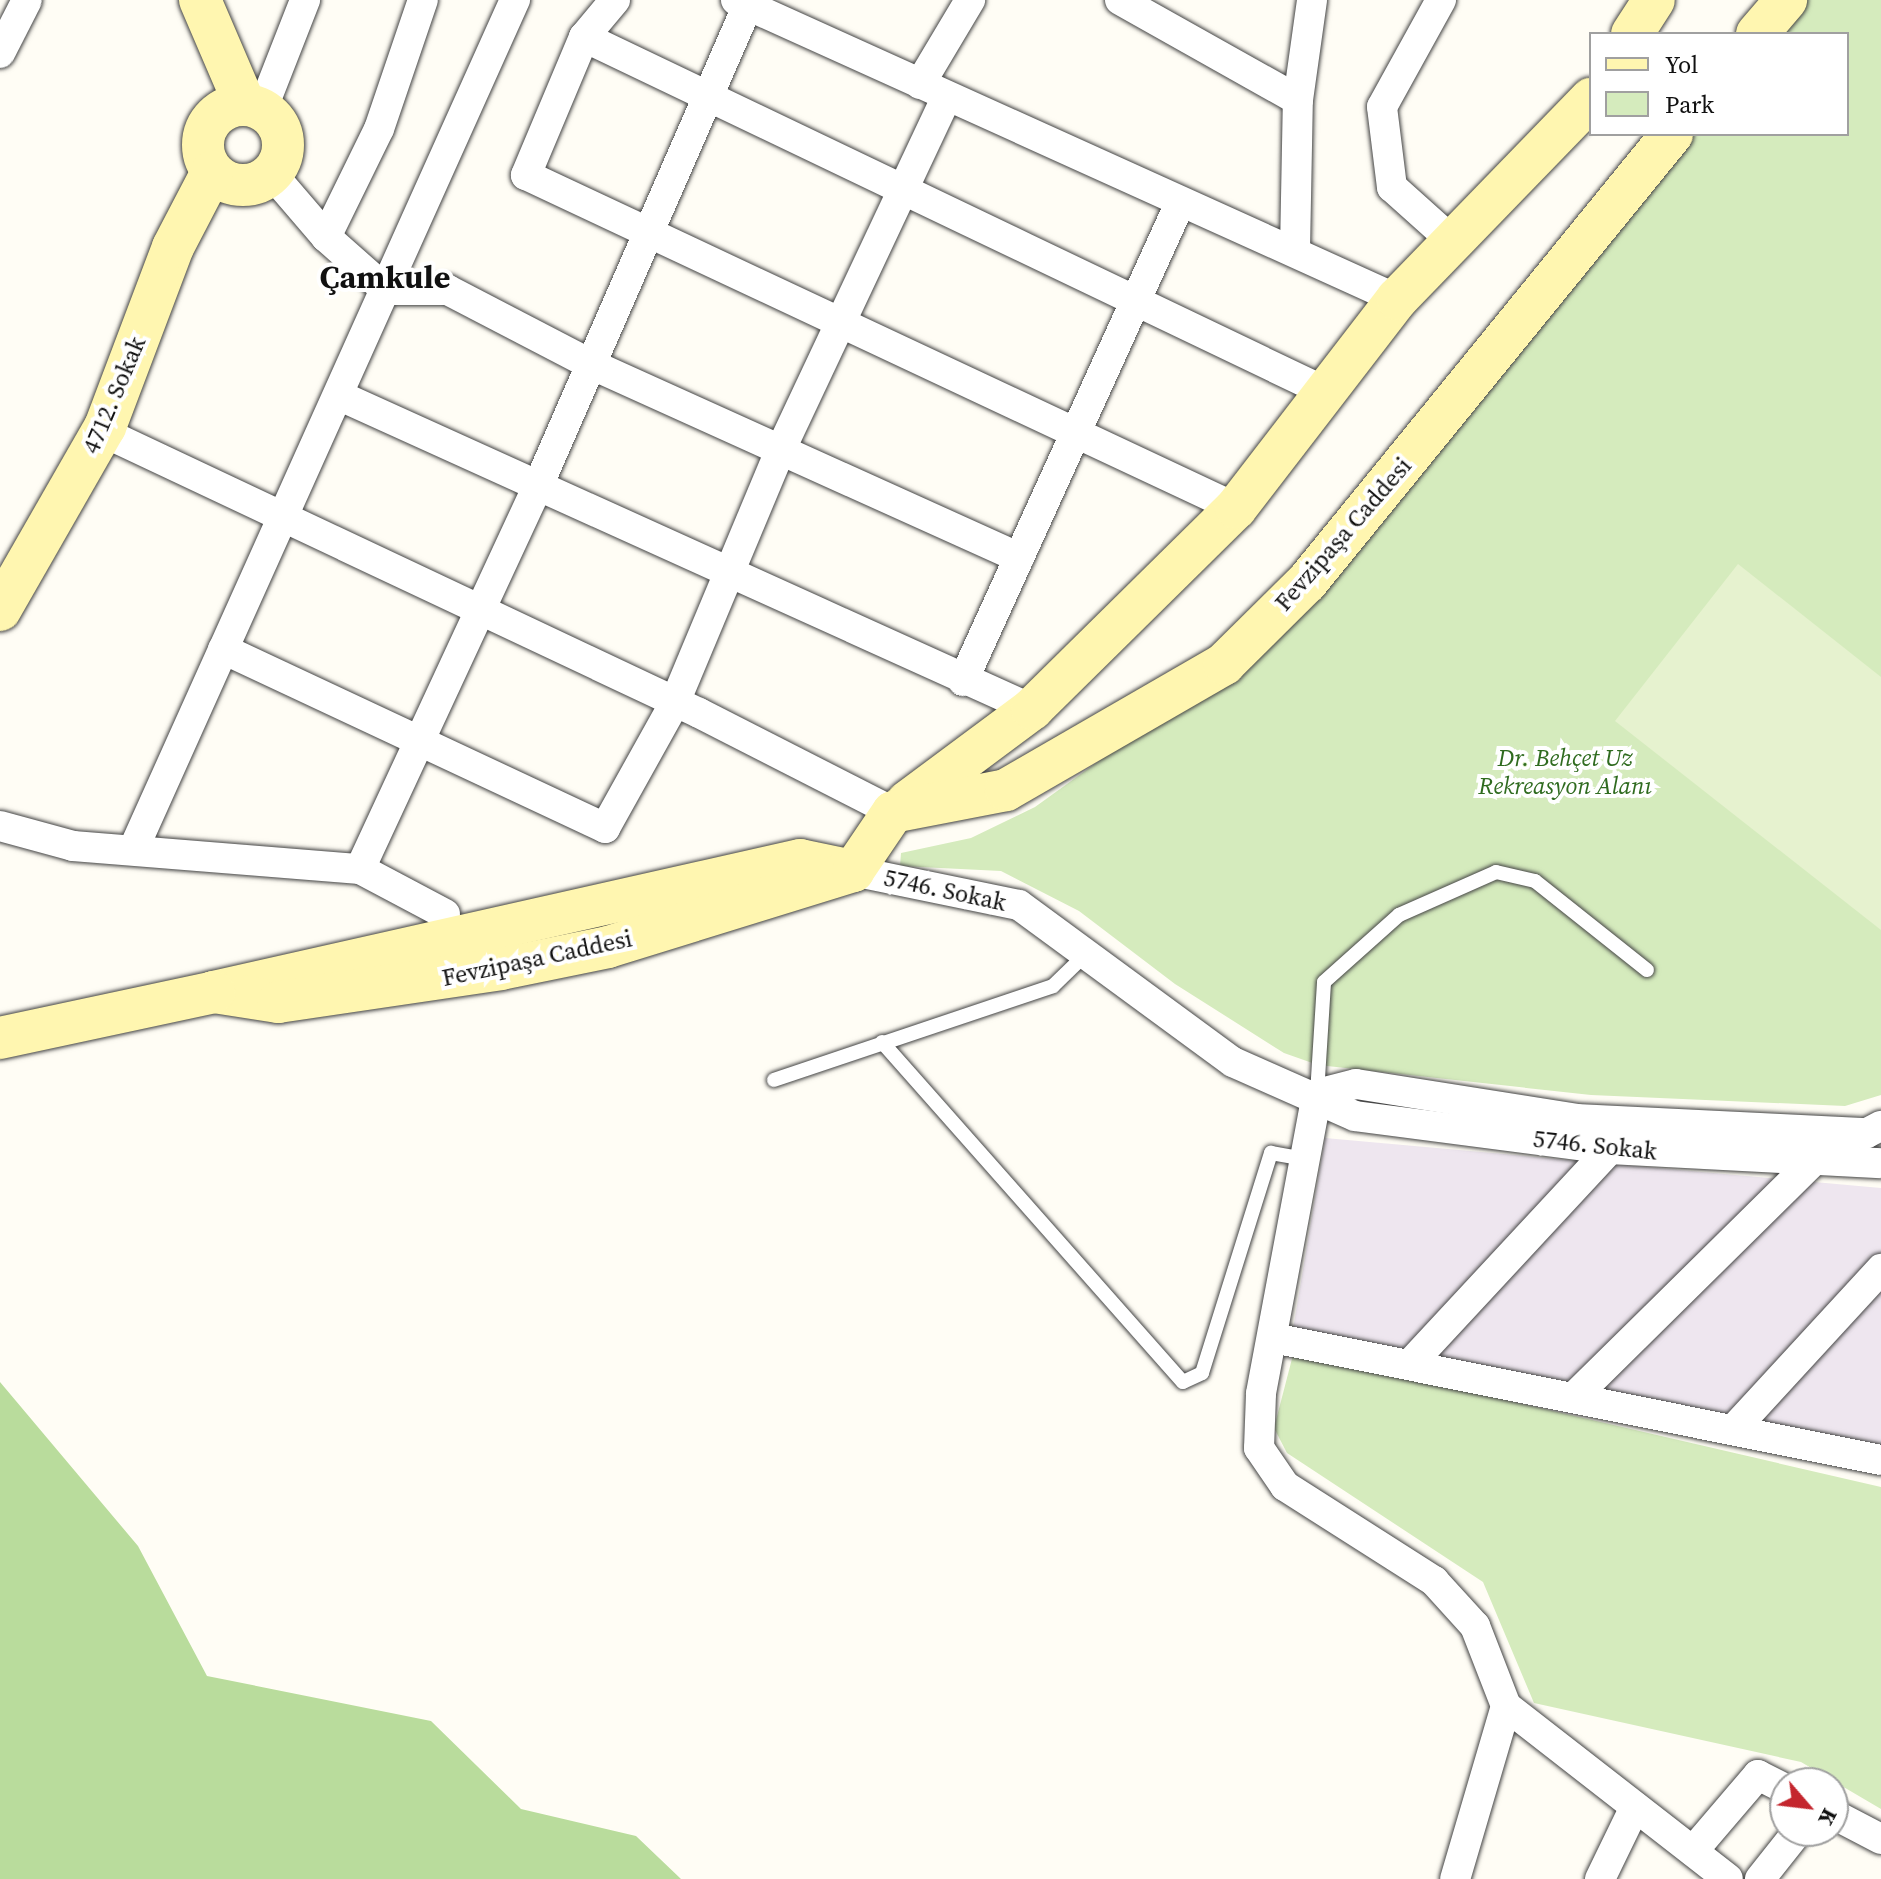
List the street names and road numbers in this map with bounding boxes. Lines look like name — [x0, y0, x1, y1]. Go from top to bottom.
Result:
street label: 4712. Sokak — [76, 332, 152, 458]
street label: Fevzipaşa Caddesi — [1269, 451, 1417, 617]
street label: 5746. Sokak — [881, 863, 1009, 917]
street label: Fevzipaşa Caddesi — [439, 924, 635, 992]
street label: 5746. Sokak — [1532, 1124, 1658, 1166]

